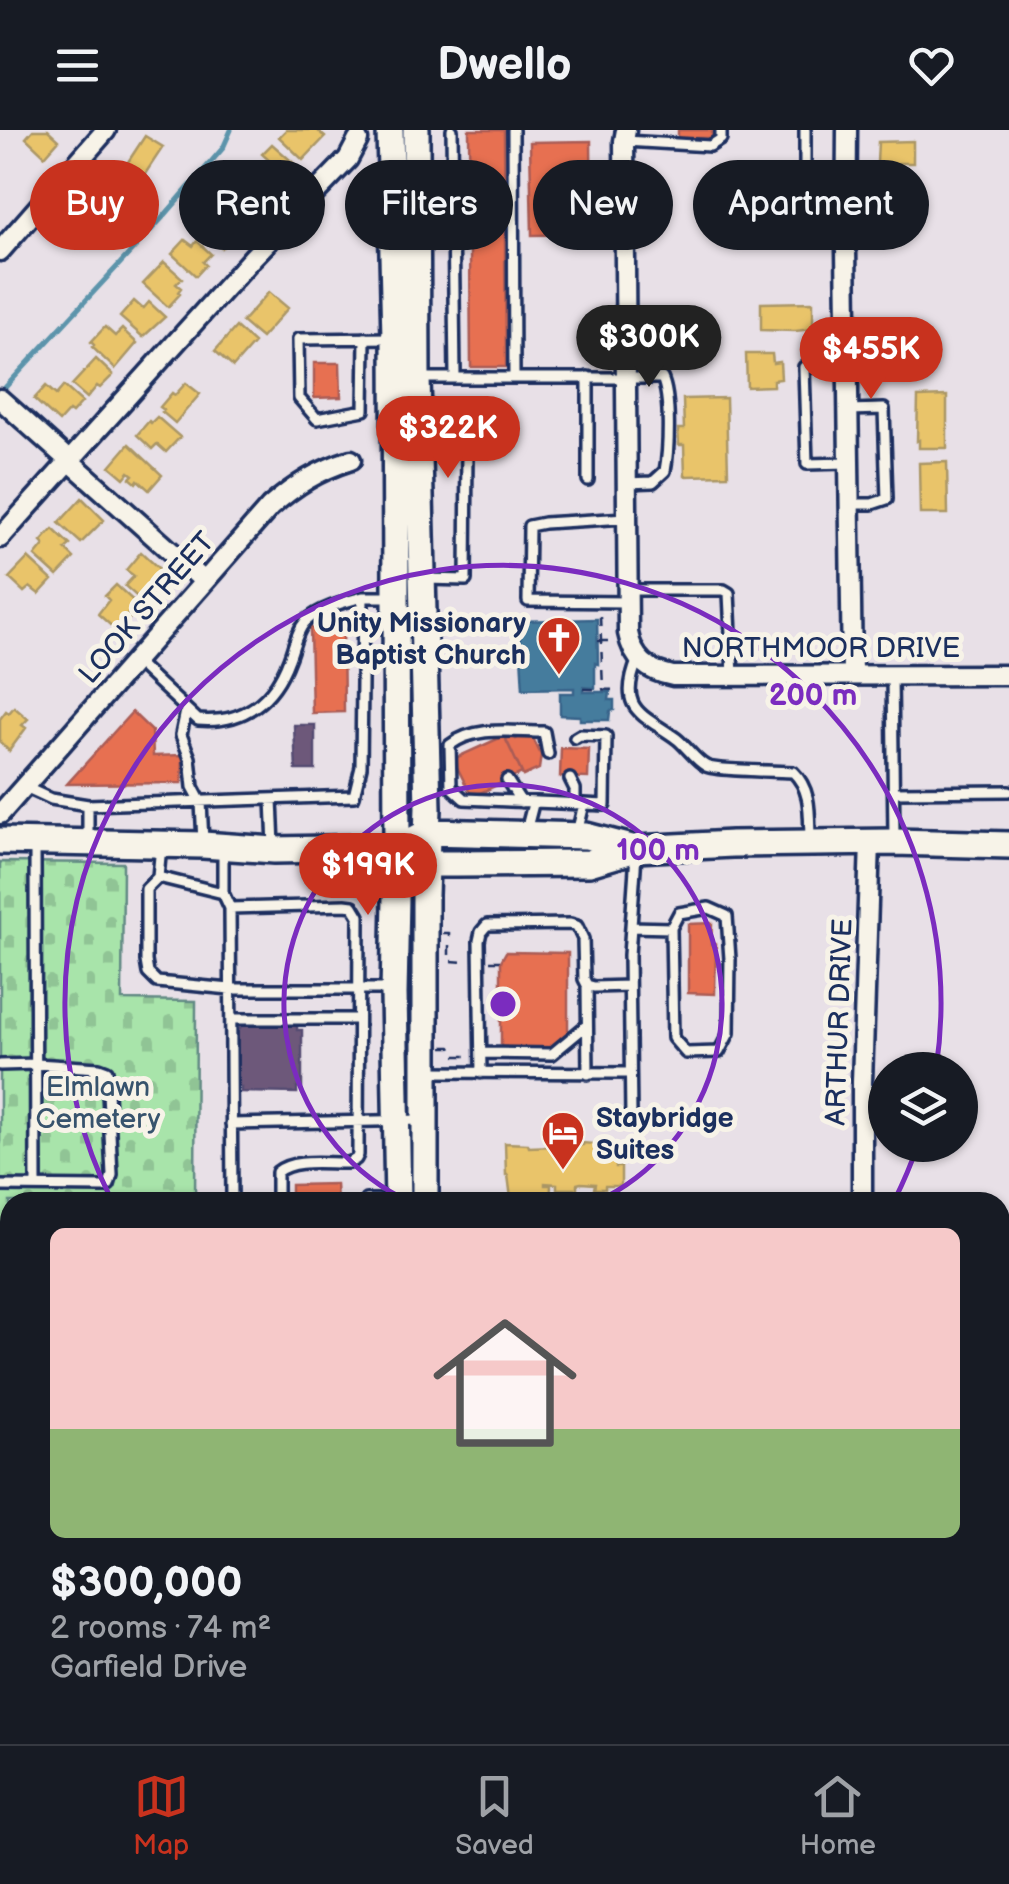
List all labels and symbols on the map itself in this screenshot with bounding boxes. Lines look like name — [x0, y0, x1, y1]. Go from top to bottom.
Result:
pin: $300K — [579, 305, 719, 390]
pin: $455K — [801, 317, 941, 402]
pin: $322K — [378, 396, 518, 481]
street label: LOOK STREET — [72, 525, 222, 690]
place label: Unity Missionary Baptist Church — [317, 607, 526, 672]
church icon: Unity Missionary Baptist Church — [536, 615, 582, 676]
street label: NORTHMOOR DRIVE — [682, 632, 960, 665]
text: 200 m — [769, 678, 857, 714]
pin: $199K — [298, 833, 438, 918]
text: 100 m — [616, 833, 700, 869]
street label: ARTHUR DRIVE — [819, 918, 860, 1126]
centre of rings — [485, 986, 521, 1022]
park label: Elmlawn Cemetery — [36, 1071, 161, 1136]
place label: Staybridge Suites — [596, 1102, 734, 1167]
hotel icon: Staybridge Suites — [540, 1110, 586, 1171]

